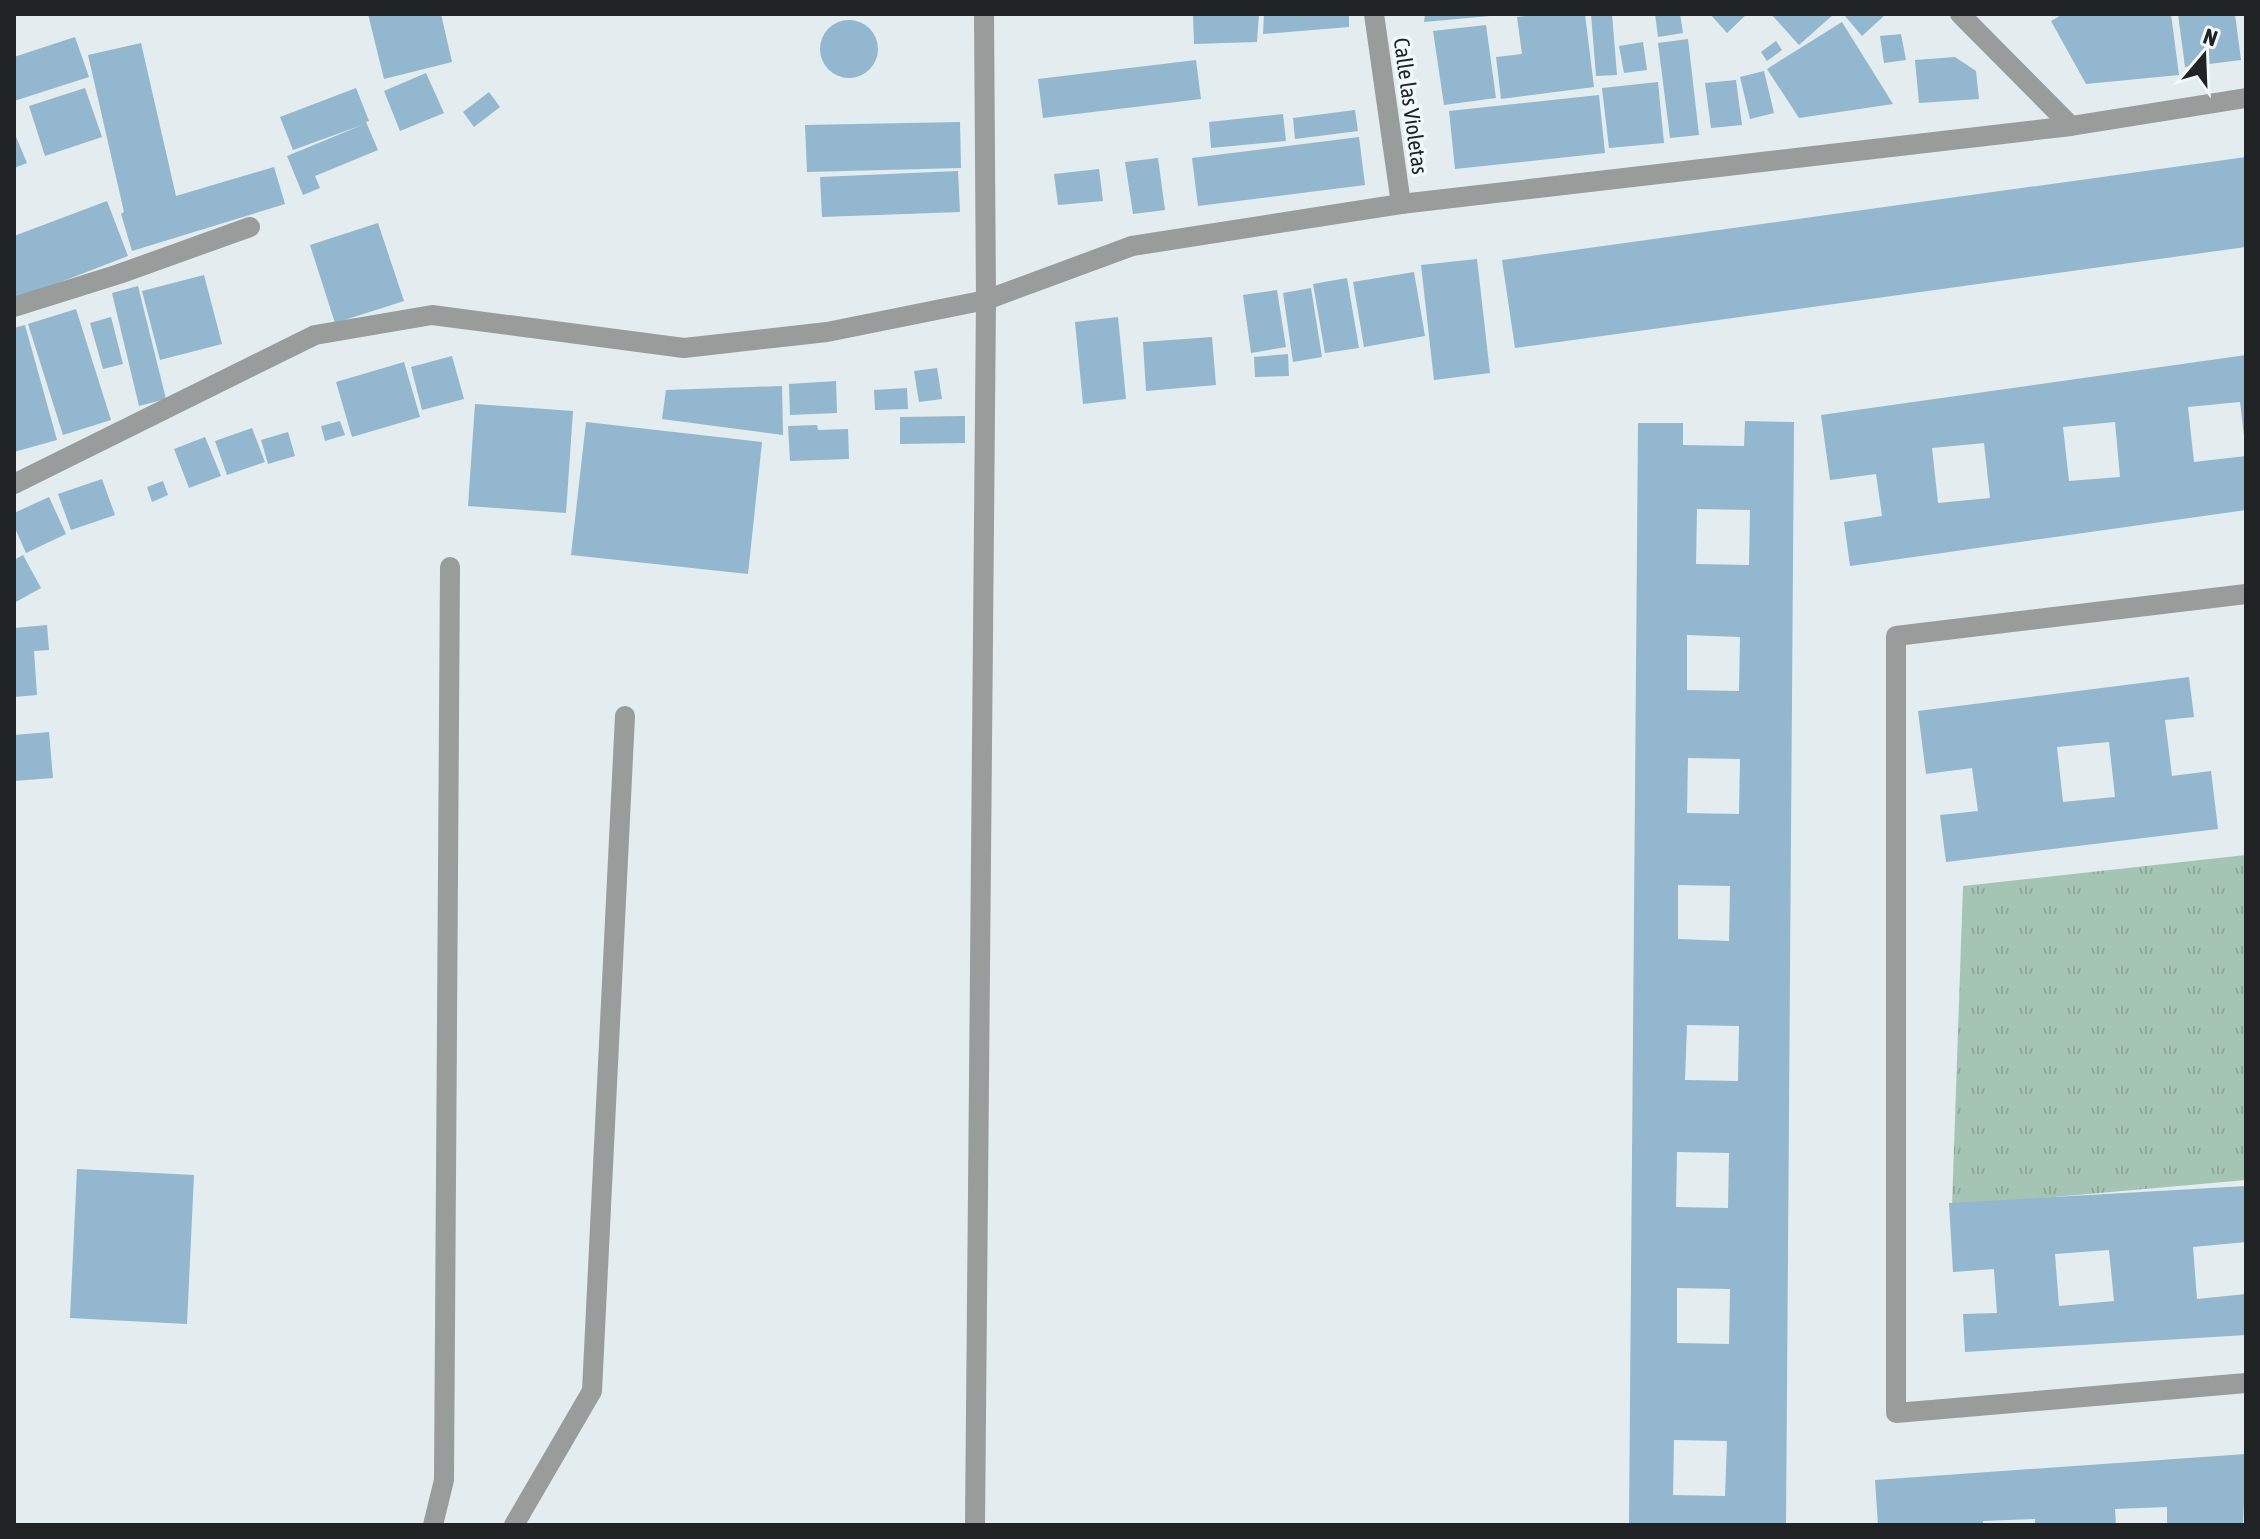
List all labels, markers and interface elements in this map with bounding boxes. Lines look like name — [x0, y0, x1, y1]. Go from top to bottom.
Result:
north arrow — [2164, 16, 2244, 96]
text: N — [2200, 23, 2221, 51]
street label: Calle las Violetas — [1389, 36, 1433, 176]

